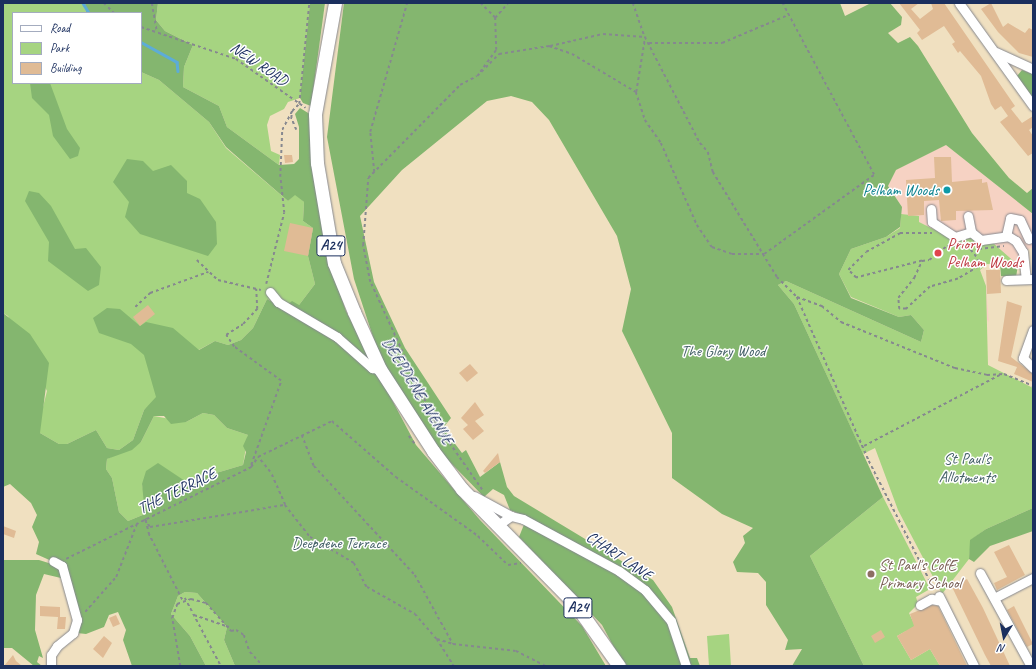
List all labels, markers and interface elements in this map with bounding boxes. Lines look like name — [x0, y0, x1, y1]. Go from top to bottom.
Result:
legend — [12, 12, 142, 84]
text: Road — [50, 20, 70, 36]
street label: NEW ROAD — [226, 37, 292, 91]
text: Park — [50, 40, 69, 56]
text: Building — [50, 60, 82, 76]
place label: Pelham Woods — [863, 180, 939, 200]
marker: Pelham Woods — [942, 185, 952, 195]
road number: A24 — [316, 233, 346, 259]
place label: Priory Pelham Woods — [947, 234, 1023, 272]
marker: Priory Pelham Woods — [932, 247, 944, 259]
street label: DEEPDENE AVENUE — [378, 334, 458, 448]
park label: The Glory Wood — [681, 341, 765, 361]
park label: St Paul's Allotments — [939, 449, 995, 487]
street label: THE TERRACE — [135, 464, 219, 518]
street label: CHART LANE — [582, 527, 656, 585]
park label: Deepdene Terrace — [292, 533, 386, 553]
place label: St Paul's CofE Primary School — [879, 555, 961, 593]
marker: St Paul's CofE Primary School — [866, 569, 876, 579]
road number: A24 — [563, 595, 593, 621]
north arrow — [984, 617, 1024, 657]
text: N — [997, 641, 1006, 656]

